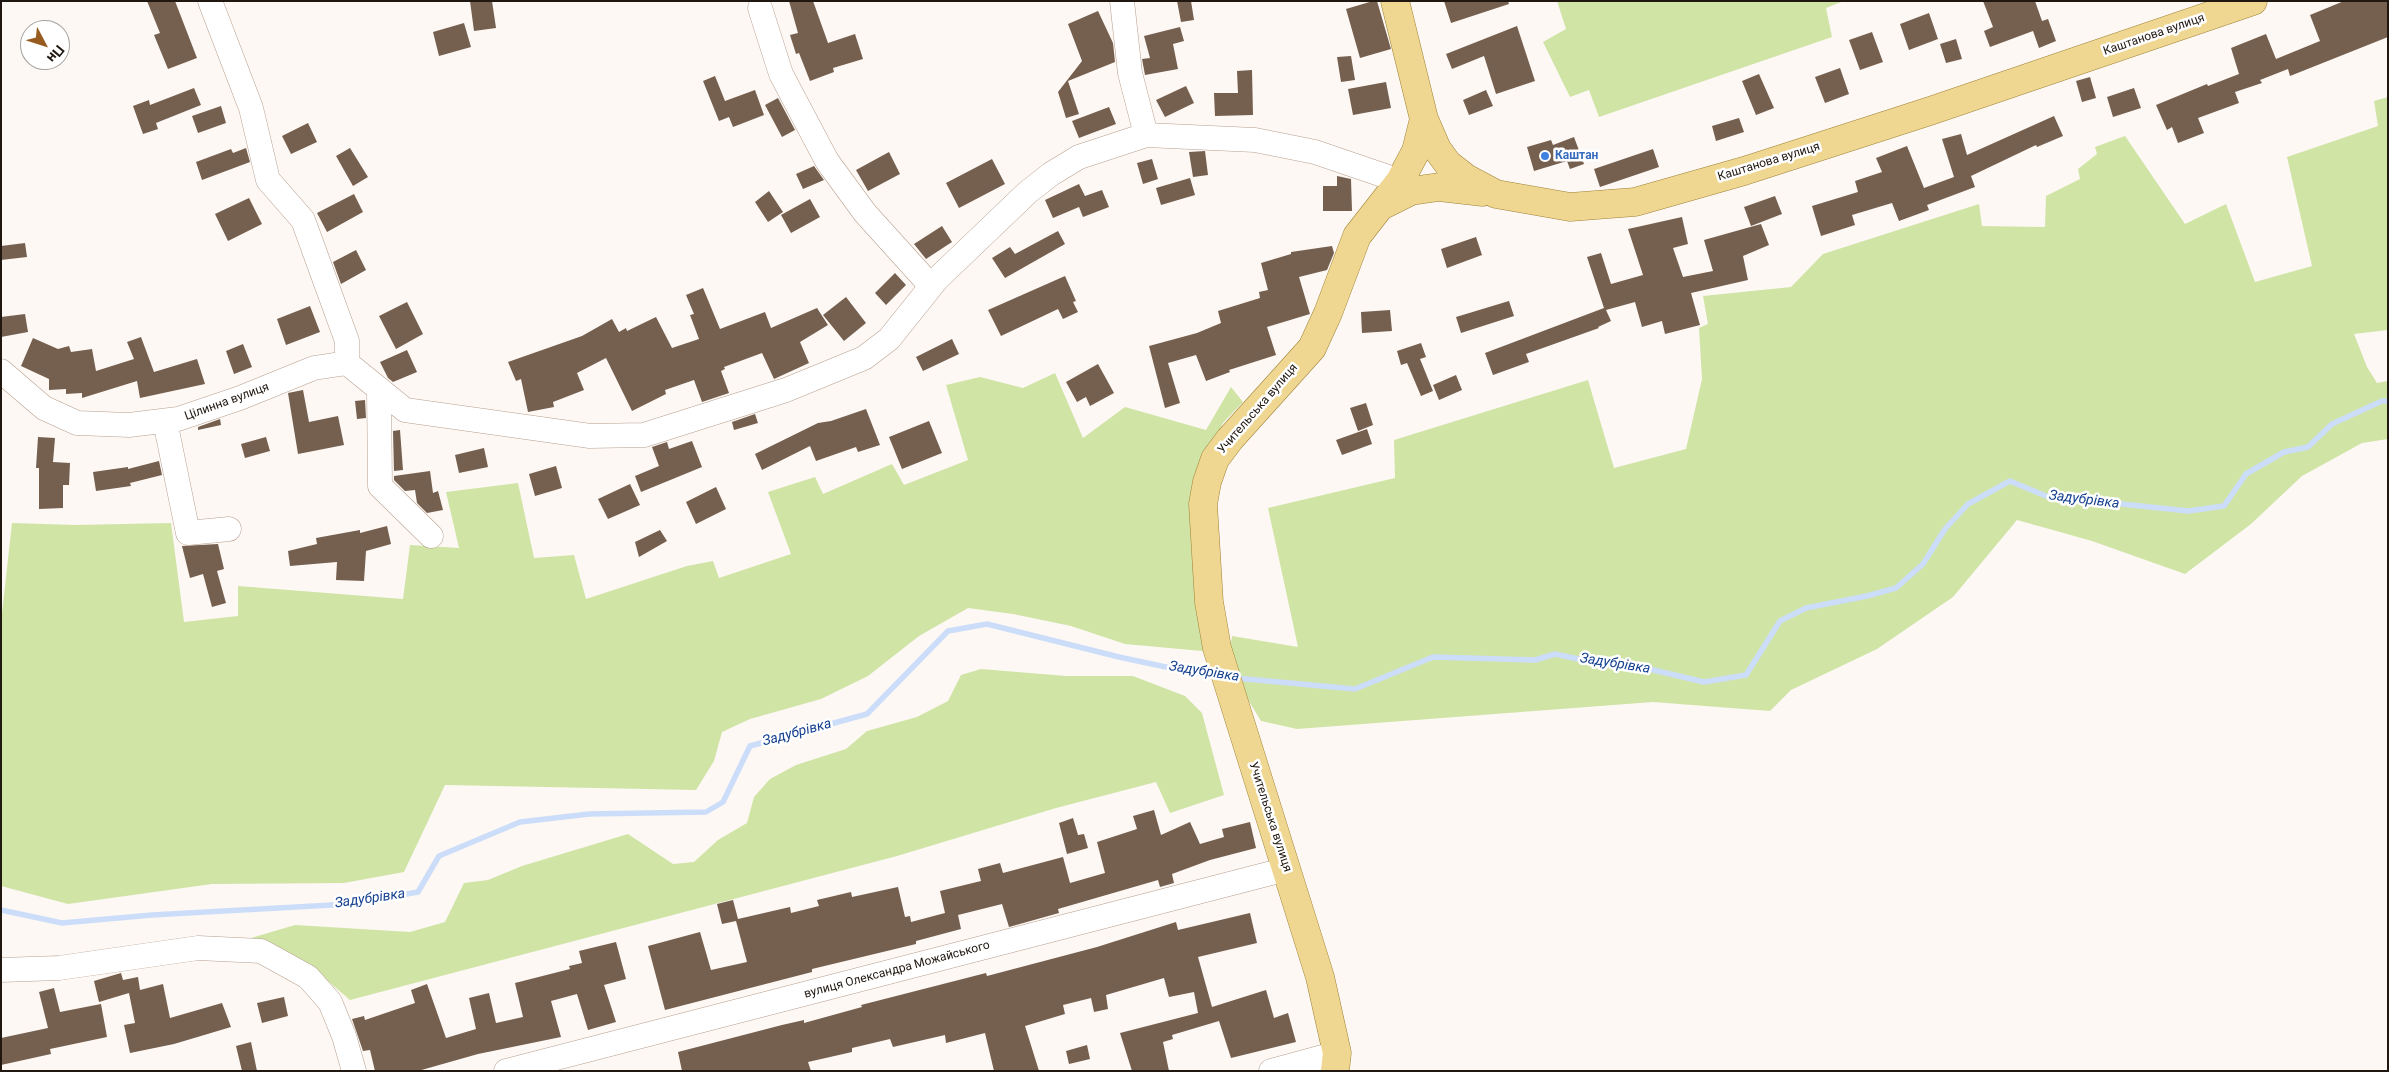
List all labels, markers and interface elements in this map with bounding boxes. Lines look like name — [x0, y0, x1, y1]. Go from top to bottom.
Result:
street label: Каштанова вулиця — [2101, 11, 2207, 59]
north arrow — [20, 20, 70, 70]
text: Пн — [44, 42, 68, 66]
street label: Каштанова вулиця — [1716, 140, 1822, 184]
place label: Каштан — [1555, 149, 1598, 163]
marker: Каштан — [1539, 150, 1551, 162]
street label: Учительська вулиця — [1215, 361, 1301, 457]
street label: Цілинна вулиця — [183, 380, 271, 424]
water label: Задубрівка — [2048, 487, 2120, 513]
water label: Задубрівка — [1579, 650, 1651, 678]
water label: Задубрівка — [1168, 658, 1240, 686]
water label: Задубрівка — [761, 716, 833, 750]
street label: Учительська вулиця — [1245, 760, 1295, 874]
water label: Задубрівка — [334, 886, 406, 912]
street label: вулиця Олександра Можайського — [803, 938, 991, 1002]

